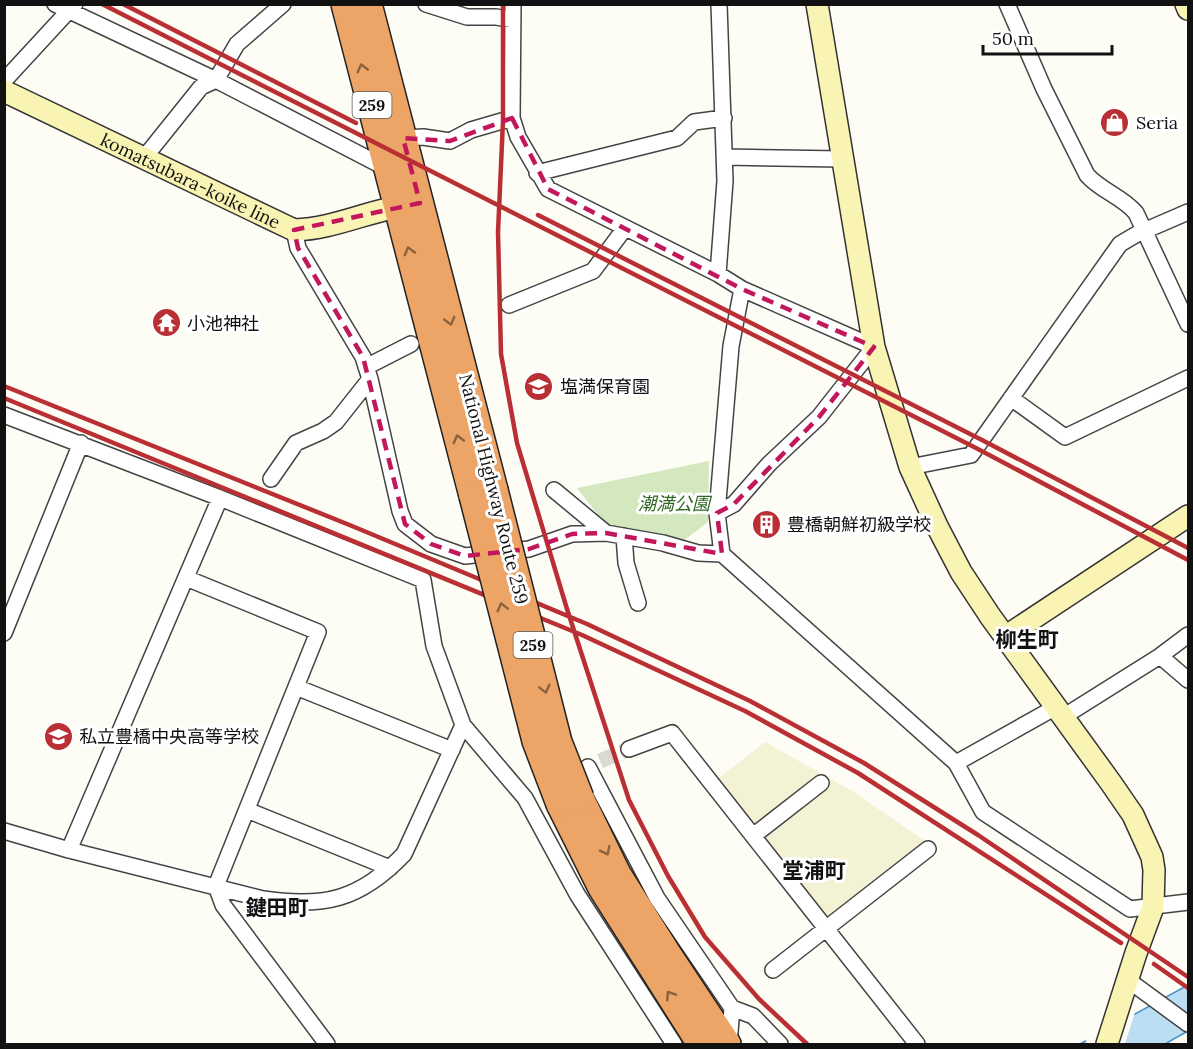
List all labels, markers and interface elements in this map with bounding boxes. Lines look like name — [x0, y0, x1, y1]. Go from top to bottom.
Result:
scale bar — [983, 18, 1112, 56]
text: 50 m — [992, 27, 1034, 50]
one-way arrow — [357, 63, 369, 74]
road number: 259 — [352, 92, 392, 118]
shop icon: Seria — [1099, 106, 1131, 138]
place label: Seria — [1136, 111, 1178, 134]
street label: komatsubara-koike line — [97, 128, 285, 233]
one-way arrow — [404, 246, 417, 256]
temple icon: 小池神社 — [150, 307, 182, 339]
place label: 小池神社 — [187, 312, 259, 335]
one-way arrow — [443, 316, 456, 326]
school or university icon: 塩満保育園 — [523, 370, 555, 402]
street label: National Highway Route 259 — [454, 371, 534, 607]
place label: 塩満保育園 — [560, 375, 650, 398]
one-way arrow — [453, 434, 466, 444]
park label: 潮満公園 — [638, 492, 713, 515]
building icon: 豊橋朝鮮初級学校 — [750, 508, 782, 540]
place label: 豊橋朝鮮初級学校 — [787, 513, 931, 536]
one-way arrow — [496, 602, 509, 612]
district label: 柳生町 — [996, 626, 1059, 653]
road number: 259 — [514, 632, 552, 658]
one-way arrow — [537, 684, 550, 694]
school or university icon: 私立豊橋中央高等学校 — [42, 720, 74, 752]
place label: 私立豊橋中央高等学校 — [79, 725, 259, 748]
one-way arrow — [598, 844, 610, 855]
district label: 堂浦町 — [783, 857, 846, 884]
district label: 鍵田町 — [246, 894, 309, 921]
one-way arrow — [666, 991, 677, 1002]

